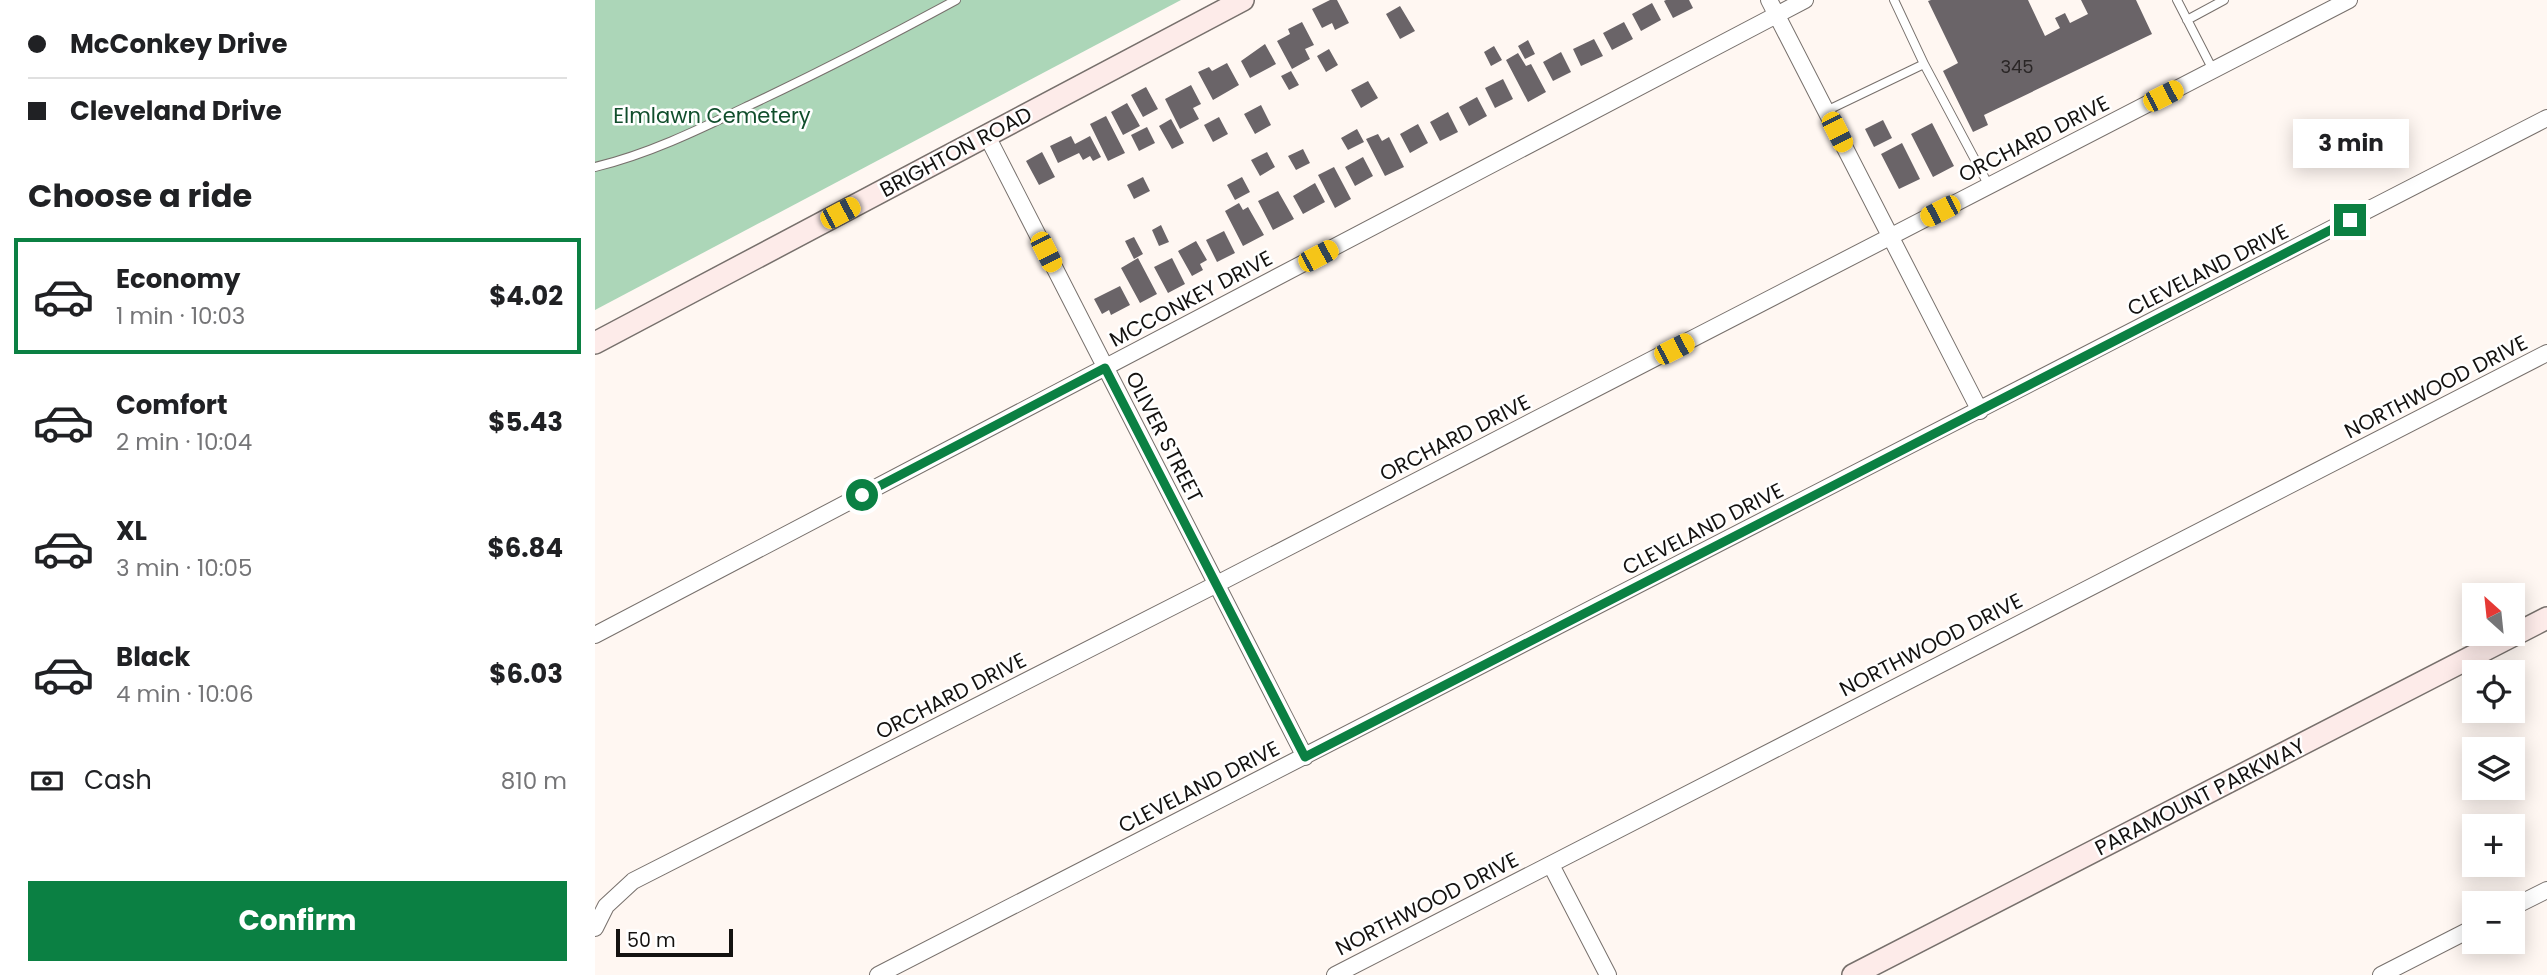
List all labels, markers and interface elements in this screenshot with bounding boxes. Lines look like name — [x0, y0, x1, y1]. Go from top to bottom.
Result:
text: McConkey Drive — [70, 26, 288, 62]
house number: 345 — [2000, 54, 2034, 79]
car — [2140, 77, 2187, 115]
street label: ORCHARD DRIVE — [1954, 88, 2114, 189]
text: Cleveland Drive — [70, 93, 282, 129]
street label: BRIGHTON ROAD — [875, 99, 1037, 204]
park label: Elmlawn Cemetery — [613, 101, 811, 130]
car — [1819, 109, 1856, 155]
callout: 3 min — [2292, 118, 2408, 168]
text: 3 min — [2318, 127, 2384, 159]
text: Choose a ride — [28, 173, 252, 218]
car — [1917, 192, 1964, 230]
car — [817, 194, 864, 232]
route end — [2334, 204, 2366, 236]
street label: CLEVELAND DRIVE — [2122, 216, 2293, 323]
car — [1028, 229, 1065, 275]
car — [1295, 237, 1342, 275]
street label: MCCONKEY DRIVE — [1104, 243, 1277, 354]
text: Economy — [116, 261, 240, 297]
icon: car — [32, 265, 95, 328]
text: $4.02 — [489, 278, 563, 314]
text: 1 min · 10:03 — [116, 300, 245, 332]
street label: NORTHWOOD DRIVE — [2339, 328, 2532, 445]
car — [1651, 330, 1698, 368]
street label: OLIVER STREET — [1119, 366, 1210, 507]
text: Comfort — [116, 387, 228, 423]
street label: ORCHARD DRIVE — [1375, 387, 1535, 488]
icon: car — [32, 391, 95, 454]
text: $5.43 — [488, 404, 563, 440]
text: 2 min · 10:04 — [116, 426, 252, 458]
street label: CLEVELAND DRIVE — [1617, 475, 1788, 582]
route start — [846, 479, 878, 511]
text: XL — [116, 513, 147, 549]
icon: car — [32, 517, 95, 580]
text: $6.84 — [488, 530, 563, 566]
text: 3 min · 10:05 — [116, 552, 253, 584]
north arrow — [2462, 583, 2525, 646]
map controls — [2462, 583, 2525, 954]
street label: NORTHWOOD DRIVE — [1834, 586, 2027, 703]
text: Black — [116, 639, 190, 675]
icon: car — [32, 643, 95, 706]
street label: ORCHARD DRIVE — [871, 645, 1031, 746]
text: $6.03 — [489, 656, 563, 692]
button: locate — [2462, 660, 2525, 723]
text: 4 min · 10:06 — [116, 678, 254, 710]
street label: PARAMOUNT PARKWAY — [2090, 731, 2310, 862]
street label: CLEVELAND DRIVE — [1113, 733, 1284, 840]
button: layers — [2462, 737, 2525, 800]
icon: cash — [28, 762, 66, 800]
text: Cash — [84, 762, 152, 798]
text: 810 m — [501, 765, 567, 797]
button: + — [2462, 814, 2525, 877]
street label: NORTHWOOD DRIVE — [1330, 845, 1523, 962]
button: Confirm — [28, 881, 567, 961]
button: − — [2462, 891, 2525, 954]
scale bar — [616, 926, 733, 958]
text: 50 m — [627, 927, 676, 954]

